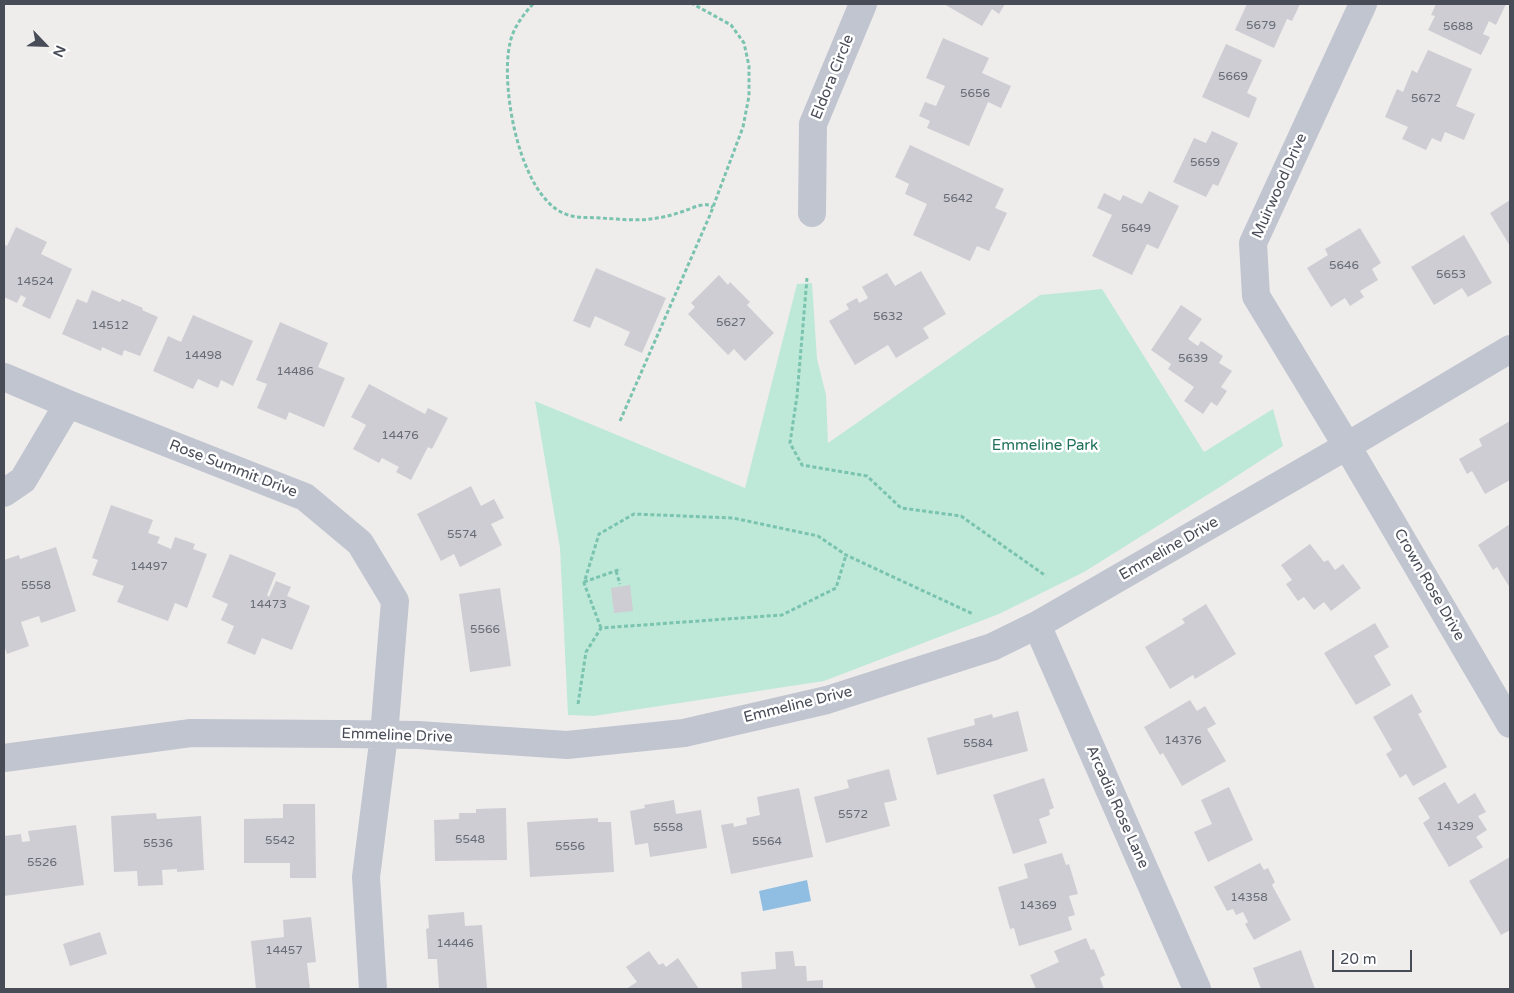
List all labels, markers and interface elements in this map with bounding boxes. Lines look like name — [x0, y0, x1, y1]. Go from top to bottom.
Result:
house number: 5679 — [1246, 19, 1276, 33]
north arrow — [20, 20, 70, 70]
house number: 5688 — [1443, 20, 1473, 34]
street label: Eldora Circle — [808, 32, 858, 122]
text: N — [49, 43, 69, 60]
house number: 5669 — [1218, 70, 1248, 84]
house number: 5656 — [960, 87, 990, 101]
house number: 5672 — [1411, 92, 1441, 106]
street label: Muirwood Drive — [1249, 131, 1311, 241]
house number: 5659 — [1190, 156, 1220, 170]
house number: 5642 — [943, 192, 973, 206]
house number: 5649 — [1121, 222, 1151, 236]
house number: 5646 — [1329, 259, 1359, 273]
house number: 5653 — [1436, 268, 1466, 282]
house number: 14524 — [16, 275, 54, 289]
house number: 5632 — [873, 310, 903, 324]
house number: 5627 — [716, 316, 746, 330]
house number: 14512 — [91, 319, 129, 333]
house number: 14498 — [184, 349, 222, 363]
house number: 5639 — [1178, 352, 1208, 366]
house number: 14486 — [276, 365, 314, 379]
house number: 14476 — [381, 429, 419, 443]
street label: Rose Summit Drive — [167, 436, 299, 502]
park label: Emmeline Park — [992, 437, 1098, 455]
street label: Emmeline Drive — [1116, 513, 1222, 585]
street label: Crown Rose Drive — [1390, 526, 1468, 644]
house number: 5574 — [447, 528, 477, 542]
house number: 14497 — [130, 560, 168, 574]
house number: 5558 — [21, 579, 51, 593]
house number: 14473 — [249, 598, 287, 612]
house number: 5566 — [470, 623, 500, 637]
street label: Emmeline Drive — [742, 683, 854, 727]
street label: Emmeline Drive — [341, 725, 453, 747]
house number: 14376 — [1164, 734, 1202, 748]
house number: 5584 — [963, 737, 993, 751]
street label: Arcadia Rose Lane — [1082, 743, 1152, 871]
house number: 5572 — [838, 808, 868, 822]
house number: 14329 — [1436, 820, 1474, 834]
house number: 5558 — [653, 821, 683, 835]
house number: 5548 — [455, 833, 485, 847]
house number: 5542 — [265, 834, 295, 848]
house number: 5564 — [752, 835, 782, 849]
house number: 5536 — [143, 837, 173, 851]
house number: 5556 — [555, 840, 585, 854]
house number: 5526 — [27, 856, 57, 870]
house number: 14358 — [1230, 891, 1268, 905]
house number: 14369 — [1019, 899, 1057, 913]
house number: 14446 — [436, 937, 474, 951]
scale bar — [1334, 940, 1414, 972]
house number: 14457 — [265, 944, 303, 958]
text: 20 m — [1340, 950, 1377, 968]

